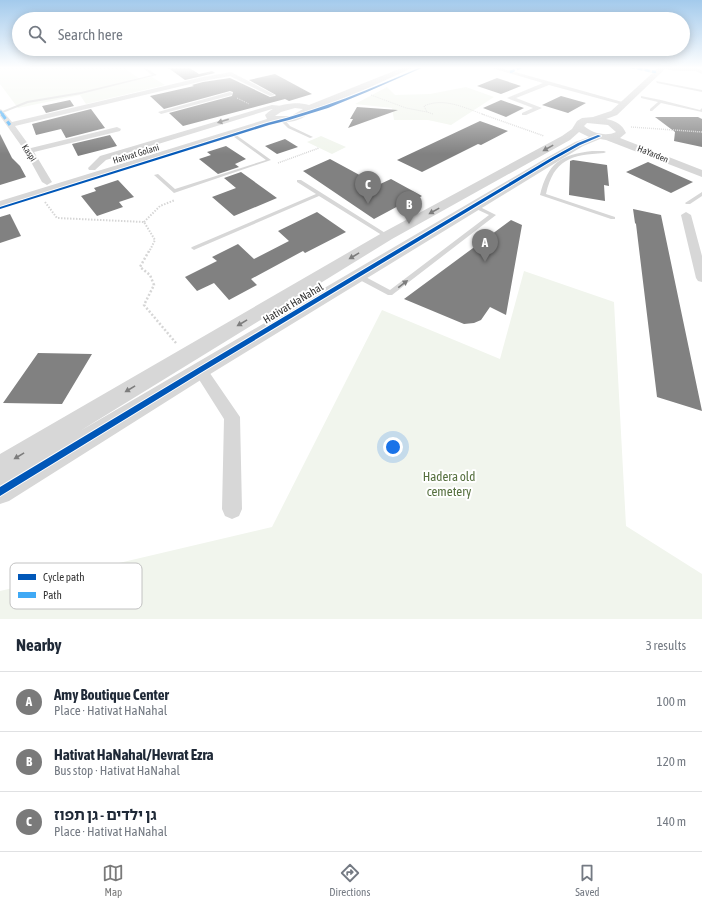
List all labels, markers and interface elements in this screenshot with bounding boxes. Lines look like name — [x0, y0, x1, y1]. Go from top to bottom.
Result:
search box — [12, 12, 690, 56]
icon: search — [26, 23, 48, 45]
text: Search here — [58, 26, 123, 43]
one-way arrow — [217, 118, 229, 124]
street label: Hativat Golani — [112, 142, 160, 166]
street label: Kaspi — [20, 143, 38, 163]
street label: HaYarden — [636, 143, 670, 165]
one-way arrow — [542, 145, 554, 152]
pin: C — [355, 171, 381, 204]
pin: B — [396, 191, 422, 224]
one-way arrow — [428, 207, 439, 214]
pin: A — [472, 229, 498, 262]
one-way arrow — [349, 252, 359, 260]
one-way arrow — [397, 279, 408, 288]
street label: Hativat HaNahal — [261, 280, 325, 326]
one-way arrow — [236, 319, 248, 326]
one-way arrow — [124, 386, 136, 393]
your location — [383, 437, 403, 457]
one-way arrow — [14, 452, 24, 460]
park label: Hadera old cemetery — [423, 469, 475, 499]
legend — [10, 563, 142, 609]
text: Cycle path — [43, 571, 85, 583]
text: Path — [43, 589, 62, 601]
text: Nearby — [16, 635, 62, 655]
text: 3 results — [646, 638, 686, 653]
text: Amy Boutique Center — [54, 686, 169, 703]
text: A — [26, 694, 32, 709]
text: 100 m — [657, 694, 686, 709]
text: Place · Hativat HaNahal — [54, 703, 167, 718]
text: Hativat HaNahal/Hevrat Ezra — [54, 746, 214, 763]
text: B — [26, 754, 32, 769]
text: 120 m — [657, 754, 686, 769]
text: Bus stop · Hativat HaNahal — [54, 763, 180, 778]
text: גן ילדים - גן תפוז — [54, 806, 157, 823]
text: C — [26, 814, 32, 829]
text: 140 m — [657, 814, 686, 829]
text: Place · Hativat HaNahal — [54, 824, 167, 839]
tab: Map — [102, 862, 124, 898]
tab: Directions — [329, 862, 370, 898]
tab: Saved — [575, 862, 600, 898]

